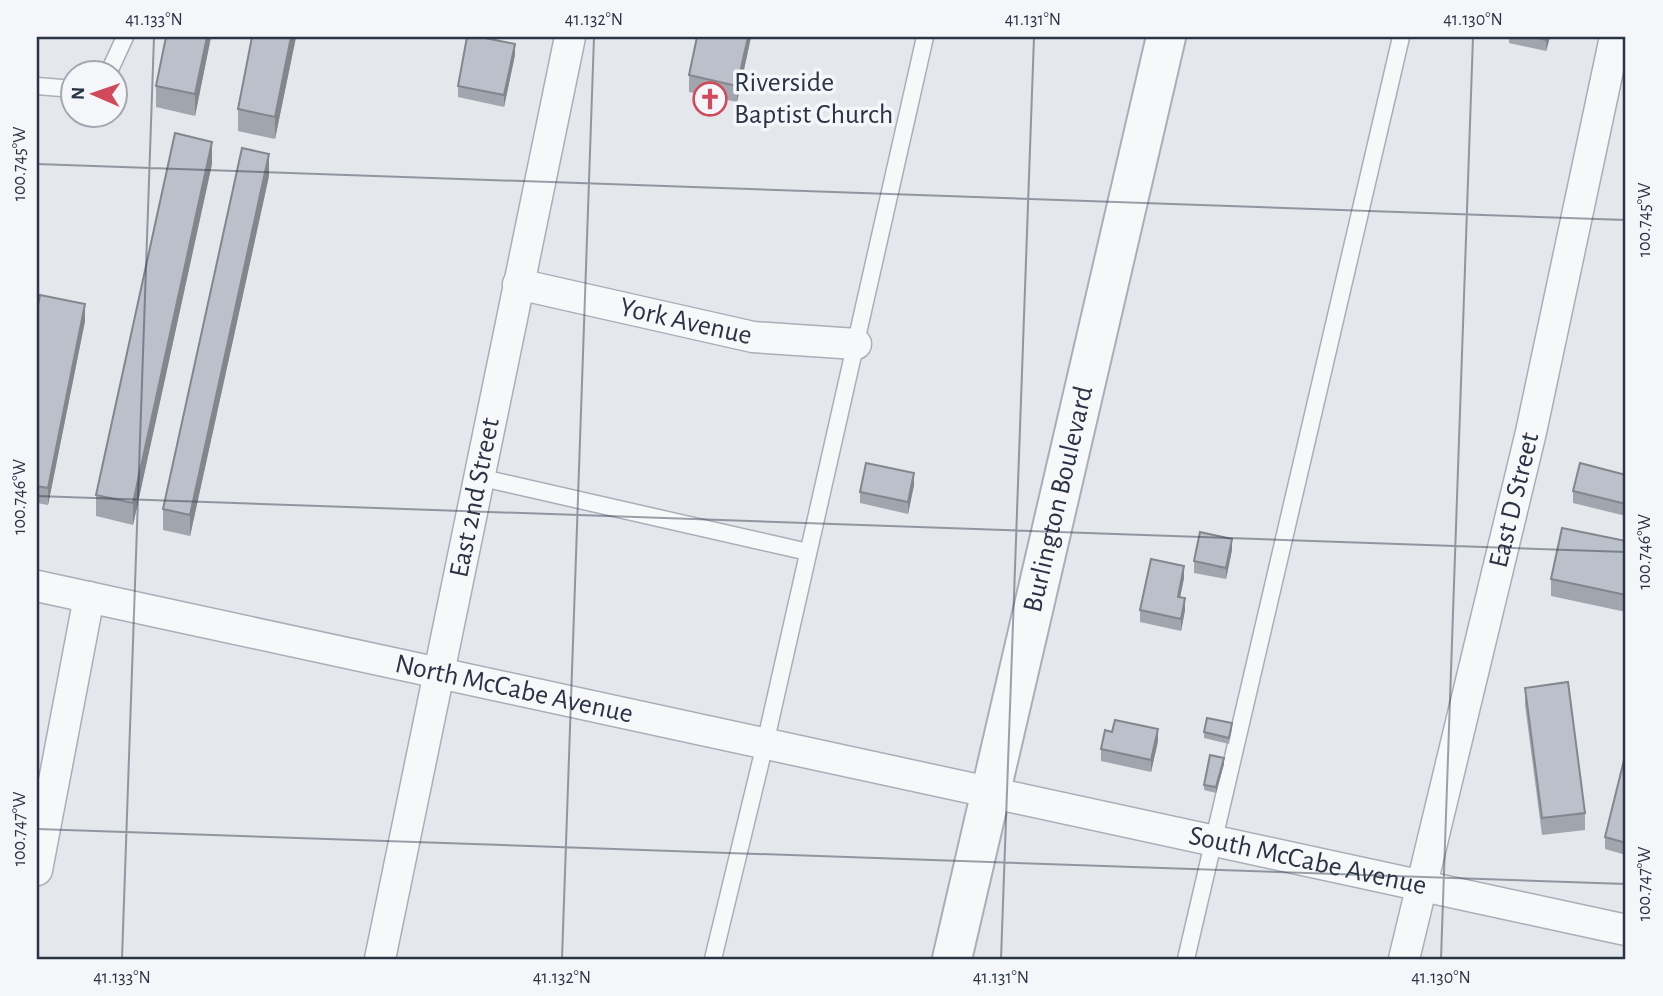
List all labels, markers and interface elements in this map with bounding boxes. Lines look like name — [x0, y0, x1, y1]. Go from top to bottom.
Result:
text: 41.133°N — [125, 11, 183, 29]
text: 41.132°N — [565, 11, 623, 29]
text: 41.131°N — [1005, 11, 1061, 29]
text: 41.130°N — [1443, 11, 1503, 29]
north arrow — [60, 60, 130, 130]
place label: Riverside Baptist Church — [734, 69, 893, 129]
church icon: Riverside Baptist Church — [691, 80, 729, 118]
text: N — [69, 87, 88, 100]
text: 100.745°W — [11, 127, 29, 201]
text: 100.745°W — [1636, 183, 1654, 257]
street label: York Avenue — [617, 293, 755, 350]
street label: Burlington Boulevard — [1019, 383, 1098, 615]
street label: East 2nd Street — [445, 415, 505, 580]
street label: East D Street — [1485, 429, 1544, 571]
text: 100.746°W — [11, 459, 29, 535]
text: 100.746°W — [1636, 514, 1654, 590]
street label: North McCabe Avenue — [392, 650, 636, 729]
text: 100.747°W — [11, 792, 29, 866]
street label: South McCabe Avenue — [1186, 822, 1429, 900]
text: 100.747°W — [1636, 847, 1654, 921]
text: 41.133°N — [93, 969, 151, 987]
text: 41.132°N — [533, 969, 591, 987]
text: 41.131°N — [973, 969, 1029, 987]
text: 41.130°N — [1411, 969, 1471, 987]

